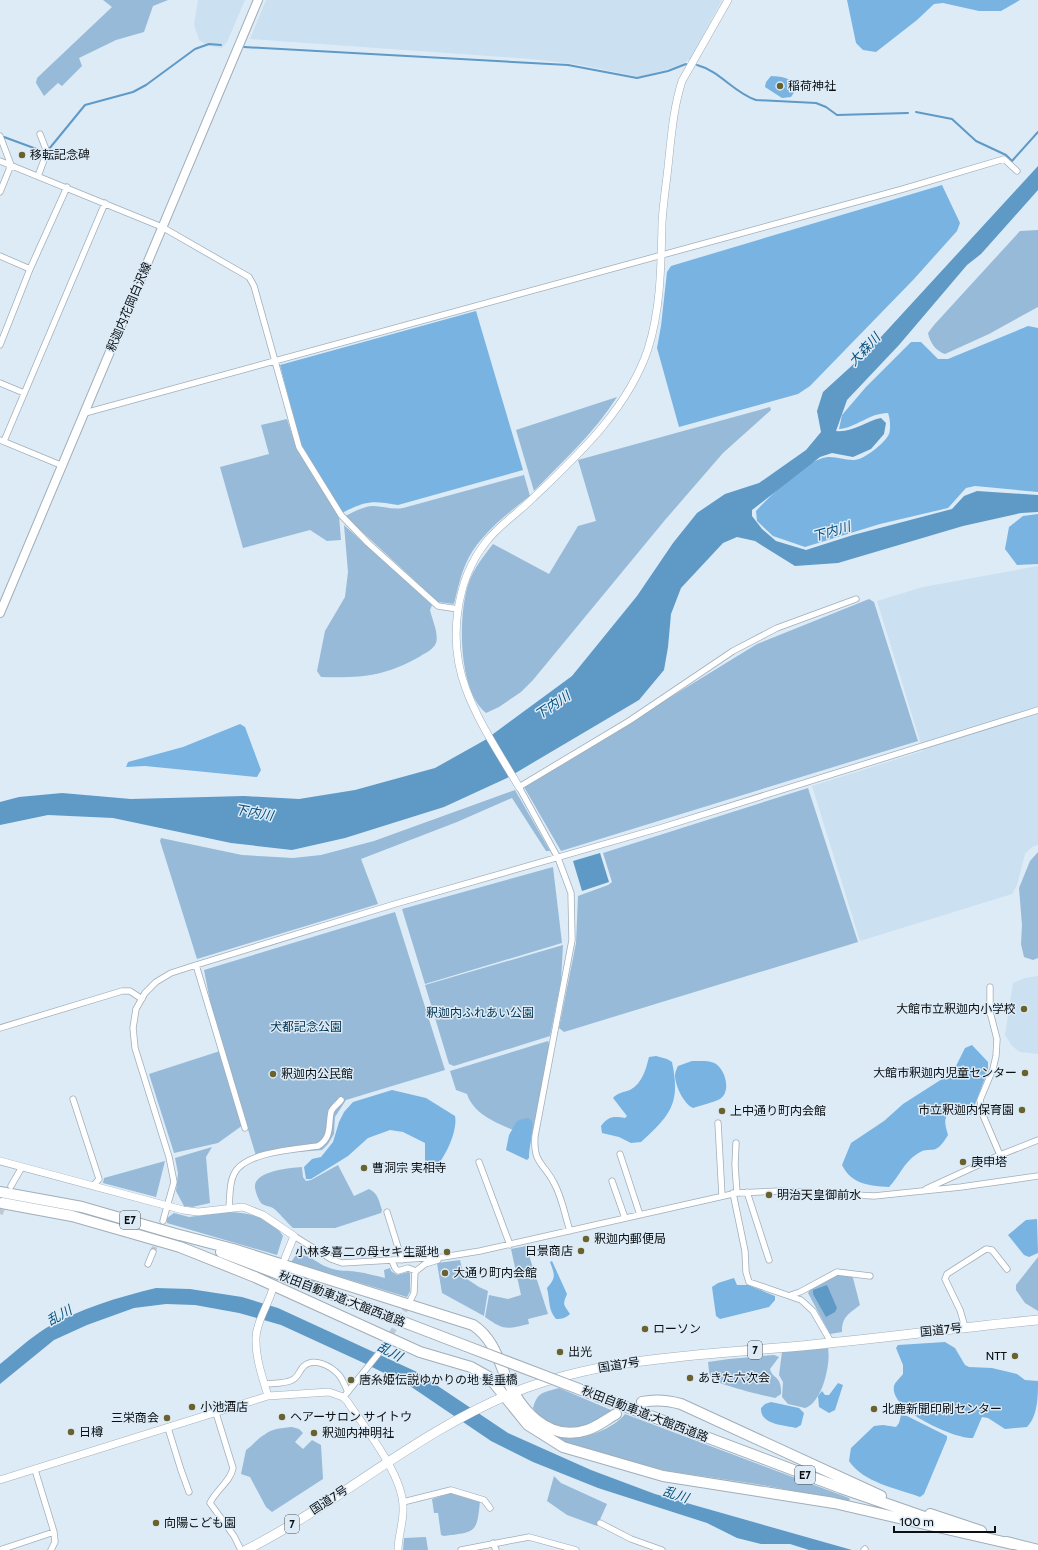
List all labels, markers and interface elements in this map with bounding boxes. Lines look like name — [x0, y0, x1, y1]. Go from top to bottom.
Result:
place label: 稲荷神社 — [788, 78, 836, 93]
marker: 稲荷神社 — [775, 81, 785, 91]
place label: 移転記念碑 — [30, 147, 90, 162]
marker: 移転記念碑 — [17, 150, 27, 160]
street label: 釈迦内花岡白沢線 — [103, 260, 154, 354]
water label: 大森川 — [845, 328, 885, 369]
water label: 下内川 — [810, 517, 854, 544]
water label: 下内川 — [531, 686, 574, 723]
water label: 下内川 — [233, 801, 277, 824]
place label: 大館市立釈迦内小学校 — [896, 1001, 1016, 1016]
marker: 大館市立釈迦内小学校 — [1019, 1004, 1029, 1014]
park label: 釈迦内ふれあい公園 — [426, 1005, 534, 1020]
park label: 犬都記念公園 — [270, 1019, 342, 1034]
place label: 大館市釈迦内児童センター — [873, 1065, 1017, 1080]
place label: 釈迦内公民館 — [281, 1066, 353, 1081]
marker: 大館市釈迦内児童センター — [1020, 1068, 1030, 1078]
marker: 釈迦内公民館 — [268, 1069, 278, 1079]
place label: 市立釈迦内保育園 — [918, 1102, 1014, 1117]
place label: 上中通り町内会館 — [730, 1103, 826, 1118]
marker: 市立釈迦内保育園 — [1017, 1105, 1027, 1115]
marker: 上中通り町内会館 — [717, 1106, 727, 1116]
place label: 庚申塔 — [971, 1154, 1007, 1169]
marker: 庚申塔 — [958, 1157, 968, 1167]
place label: 曹洞宗 実相寺 — [372, 1160, 447, 1175]
marker: 曹洞宗 実相寺 — [359, 1163, 369, 1173]
place label: 明治天皇御前水 — [777, 1187, 861, 1202]
marker: 明治天皇御前水 — [764, 1190, 774, 1200]
road number: E7 — [120, 1211, 140, 1229]
place label: 釈迦内郵便局 — [594, 1231, 666, 1246]
marker: 釈迦内郵便局 — [581, 1234, 591, 1244]
place label: 日景商店 — [525, 1243, 573, 1258]
place label: 小林多喜二の母セキ生誕地 — [295, 1244, 439, 1259]
marker: 日景商店 — [576, 1246, 586, 1256]
marker: 小林多喜二の母セキ生誕地 — [442, 1247, 452, 1257]
place label: 大通り町内会館 — [453, 1265, 537, 1280]
street label: 秋田自動車道;大館西道路 — [277, 1267, 408, 1330]
marker: 大通り町内会館 — [440, 1268, 450, 1278]
water label: 乱川 — [44, 1301, 76, 1328]
street label: 国道7号 — [919, 1320, 963, 1339]
place label: ローソン — [653, 1321, 701, 1336]
marker: ローソン — [640, 1324, 650, 1334]
water label: 乱川 — [375, 1338, 407, 1365]
road number: 7 — [748, 1341, 762, 1359]
place label: 出光 — [568, 1344, 592, 1359]
marker: 出光 — [555, 1347, 565, 1357]
place label: NTT — [986, 1348, 1008, 1363]
marker: NTT — [1010, 1351, 1020, 1361]
street label: 国道7号 — [597, 1354, 641, 1375]
place label: あきた六次会 — [698, 1370, 770, 1385]
place label: 唐糸姫伝説ゆかりの地 髪垂橋 — [359, 1372, 518, 1387]
marker: あきた六次会 — [685, 1373, 695, 1383]
marker: 唐糸姫伝説ゆかりの地 髪垂橋 — [346, 1375, 356, 1385]
street label: 秋田自動車道;大館西道路 — [580, 1382, 711, 1445]
place label: 小池酒店 — [200, 1399, 248, 1414]
place label: 北鹿新聞印刷センター — [882, 1401, 1002, 1416]
marker: 小池酒店 — [187, 1402, 197, 1412]
marker: 北鹿新聞印刷センター — [869, 1404, 879, 1414]
place label: ヘアーサロン サイトウ — [290, 1409, 412, 1424]
place label: 三栄商会 — [111, 1410, 159, 1425]
marker: ヘアーサロン サイトウ — [277, 1412, 287, 1422]
marker: 三栄商会 — [162, 1413, 172, 1423]
place label: 日樽 — [79, 1424, 103, 1439]
place label: 釈迦内神明社 — [322, 1425, 394, 1440]
marker: 日樽 — [66, 1427, 76, 1437]
marker: 釈迦内神明社 — [309, 1428, 319, 1438]
road number: E7 — [795, 1466, 815, 1484]
street label: 国道7号 — [307, 1482, 350, 1517]
water label: 乱川 — [661, 1482, 693, 1506]
scale bar — [894, 1508, 995, 1534]
text: 100 m — [900, 1514, 934, 1529]
place label: 向陽こども園 — [164, 1515, 236, 1530]
road number: 7 — [285, 1515, 299, 1533]
marker: 向陽こども園 — [151, 1518, 161, 1528]

